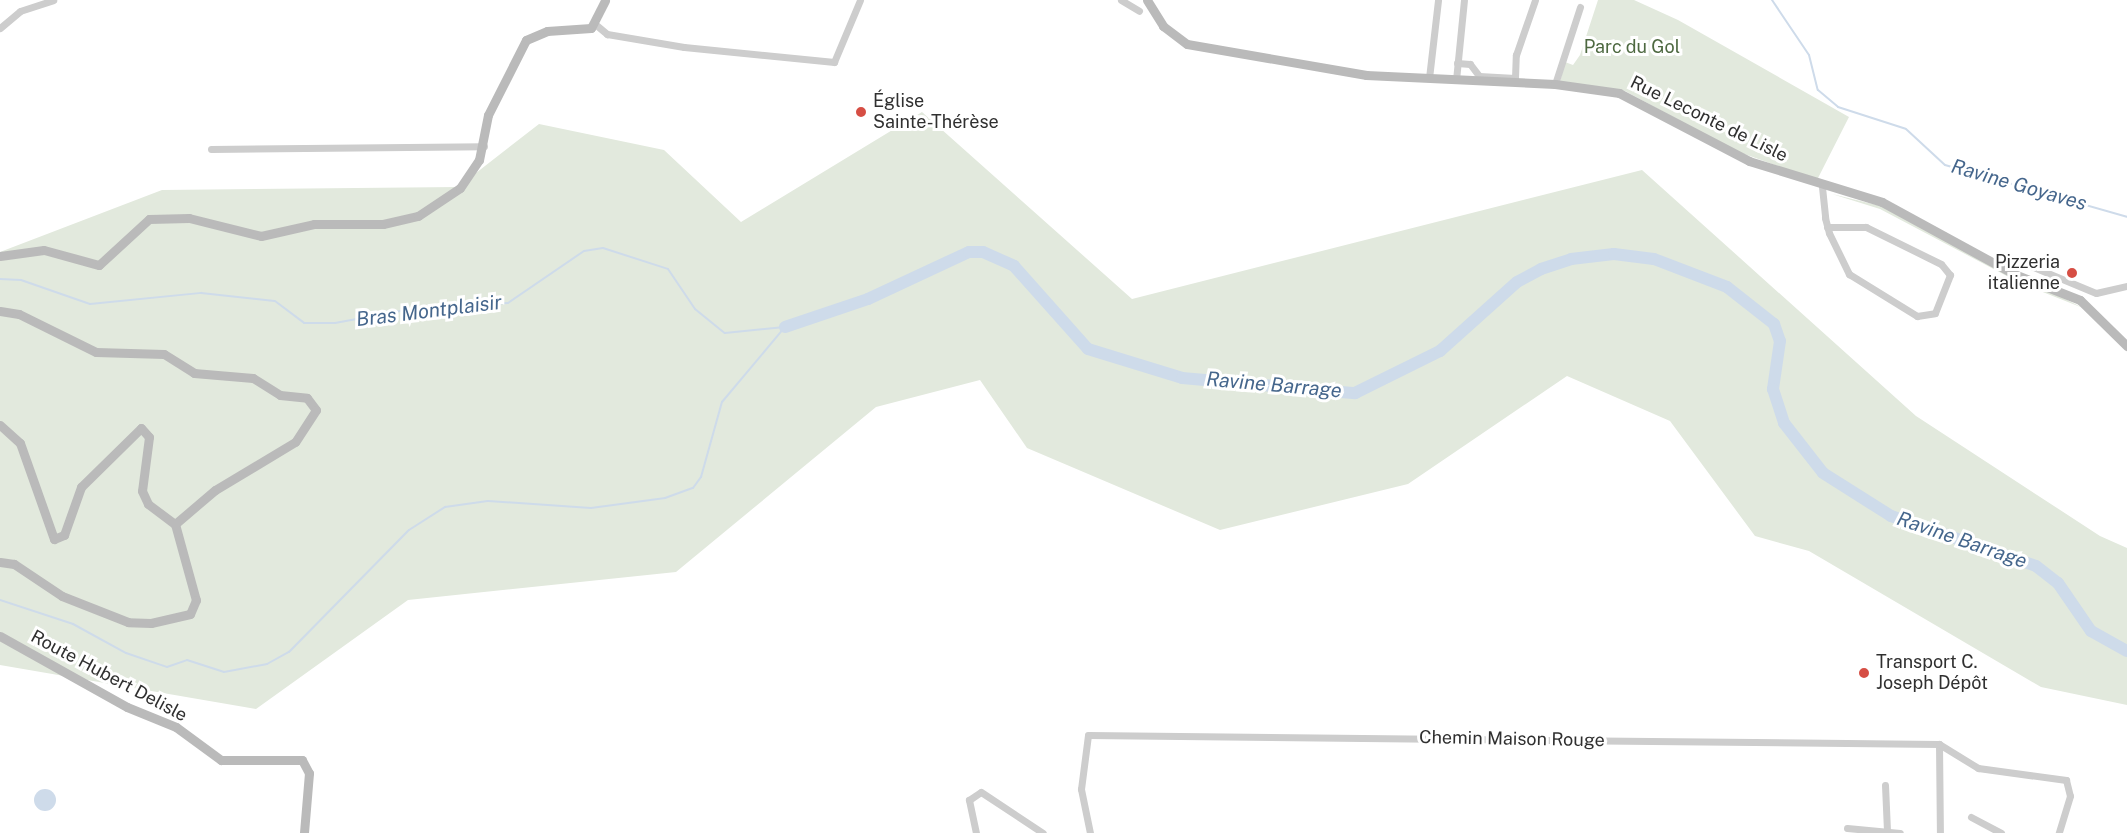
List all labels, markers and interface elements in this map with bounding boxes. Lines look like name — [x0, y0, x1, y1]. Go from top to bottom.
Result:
park label: Parc du Gol — [1584, 36, 1680, 58]
street label: Rue Leconte de Lisle — [1627, 71, 1791, 167]
place label: Église Sainte-Thérèse — [873, 91, 999, 134]
marker: Église Sainte-Thérèse — [854, 105, 868, 119]
water label: Ravine Goyaves — [1948, 154, 2090, 216]
place label: Pizzeria italienne — [1988, 252, 2060, 294]
marker: Pizzeria italienne — [2065, 266, 2079, 280]
water label: Bras Montplaisir — [355, 290, 503, 332]
water label: Ravine Barrage — [1205, 367, 1343, 403]
water label: Ravine Barrage — [1894, 507, 2030, 573]
street label: Route Hubert Delisle — [27, 626, 191, 726]
place label: Transport C. Joseph Dépôt — [1876, 652, 1988, 694]
marker: Transport C. Joseph Dépôt — [1857, 666, 1871, 680]
street label: Chemin Maison Rouge — [1419, 727, 1605, 751]

